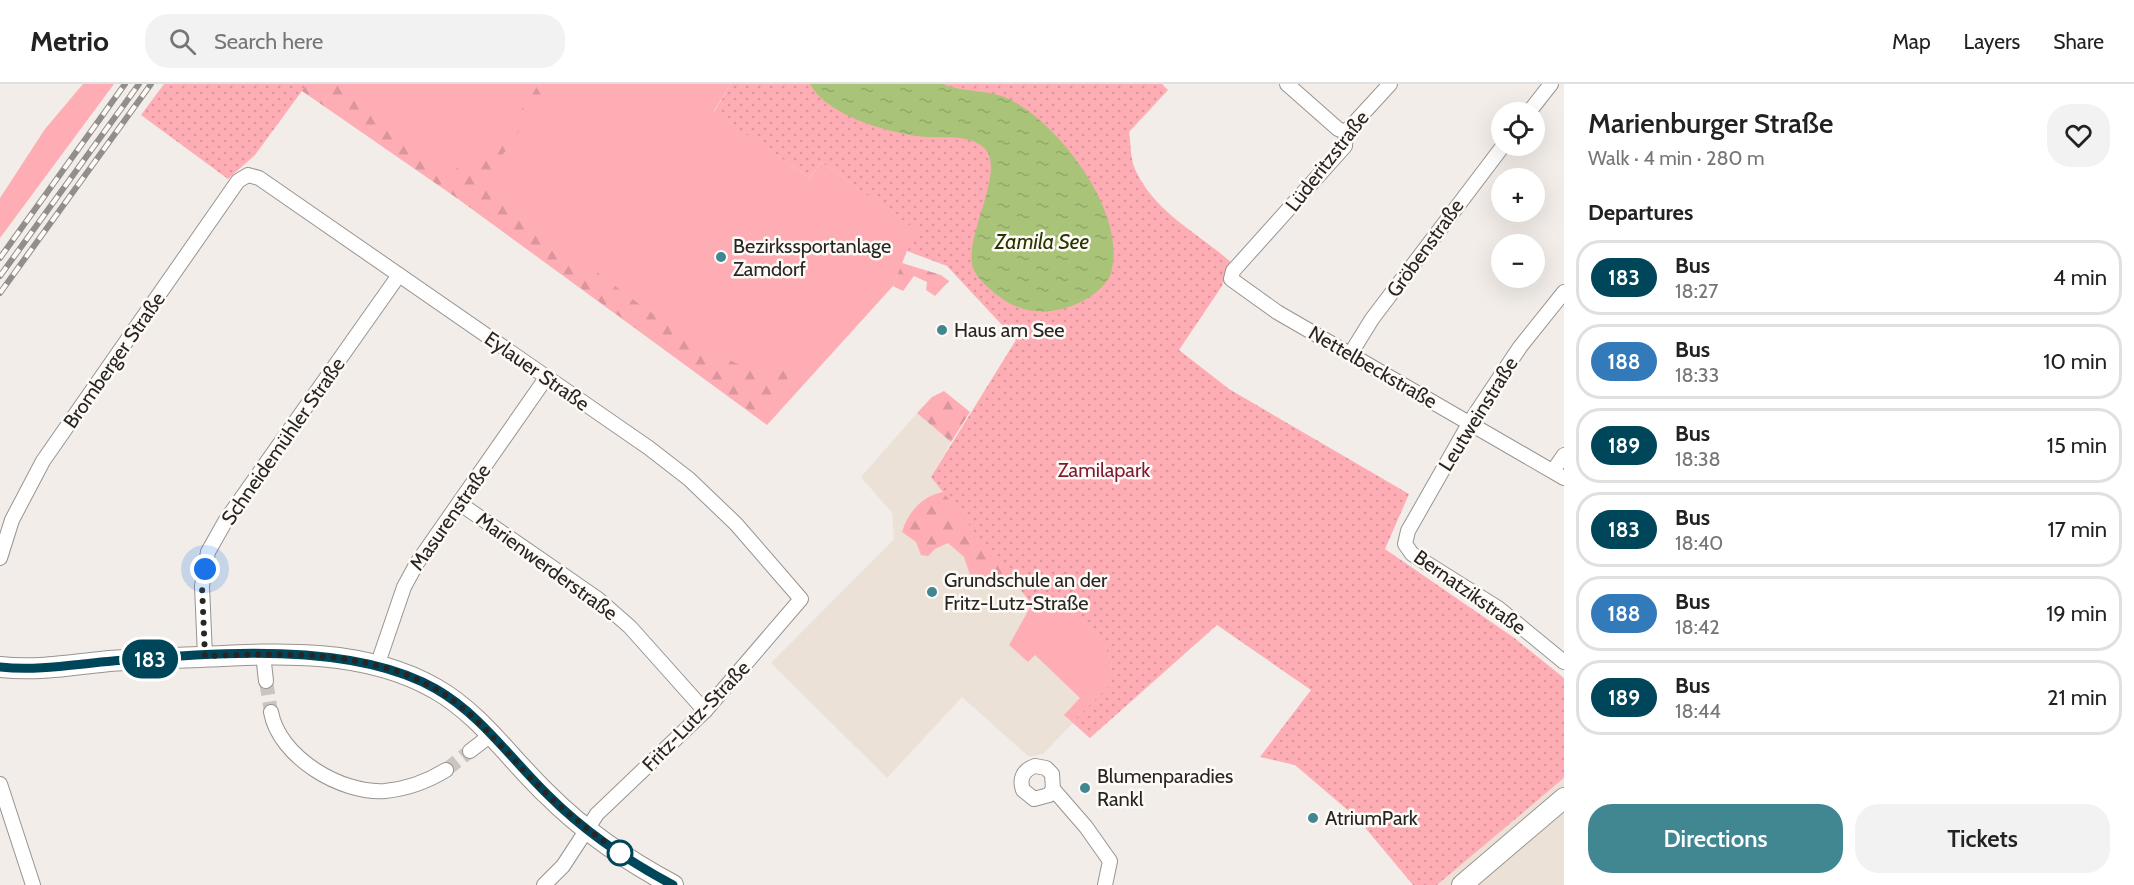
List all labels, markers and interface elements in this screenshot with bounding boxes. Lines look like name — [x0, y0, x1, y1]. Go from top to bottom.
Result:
search box — [145, 14, 565, 68]
text: Metrio — [30, 24, 109, 58]
icon: search — [166, 25, 199, 58]
text: Search here — [214, 28, 323, 55]
text: Map — [1892, 29, 1931, 54]
text: Layers — [1964, 29, 2020, 54]
text: Share — [2053, 29, 2104, 54]
map controls — [1491, 102, 1545, 288]
button: locate — [1491, 102, 1545, 156]
button: heart — [2047, 104, 2110, 167]
street label: Lüderitzstraße — [1280, 106, 1374, 216]
text: Marienburger Straße — [1588, 106, 1833, 140]
text: Walk · 4 min · 280 m — [1588, 146, 1765, 170]
button: + — [1491, 168, 1545, 222]
street label: Gröbenstraße — [1381, 194, 1469, 302]
text: Departures — [1588, 199, 1693, 226]
water label: Zamila See — [994, 229, 1089, 254]
place label: Bezirkssportanlage Zamdorf — [733, 234, 891, 281]
button: − — [1491, 234, 1545, 288]
marker: Bezirkssportanlage Zamdorf — [714, 250, 728, 264]
text: Bus — [1675, 252, 1710, 279]
text: 4 min — [2053, 264, 2107, 291]
text: 183 — [1608, 265, 1640, 290]
text: 18:27 — [1675, 279, 1718, 303]
street label: Bromberger Straße — [58, 287, 170, 433]
place label: Haus am See — [954, 318, 1065, 342]
street label: Nettelbeckstraße — [1305, 321, 1441, 413]
marker: Haus am See — [935, 323, 949, 337]
street label: Eylauer Straße — [480, 326, 594, 416]
text: Bus — [1675, 336, 1710, 363]
text: 10 min — [2043, 348, 2107, 375]
text: 188 — [1607, 349, 1641, 374]
street label: Schneidemühler Straße — [216, 353, 350, 529]
street label: Leutweinstraße — [1433, 353, 1523, 475]
text: 18:33 — [1675, 363, 1719, 387]
text: Bus — [1675, 420, 1710, 447]
text: 15 min — [2047, 432, 2107, 459]
text: 189 — [1608, 433, 1640, 458]
text: 18:38 — [1675, 447, 1721, 471]
park label: Zamilapark — [1058, 458, 1150, 482]
street label: Masurenstraße — [404, 459, 496, 575]
text: Bus — [1675, 504, 1710, 531]
street label: Marienwerderstraße — [472, 507, 622, 625]
text: 17 min — [2048, 516, 2107, 543]
text: 183 — [1608, 517, 1640, 542]
text: 18:40 — [1675, 531, 1723, 555]
street label: Bernatzikstraße — [1409, 545, 1531, 639]
your location — [190, 554, 220, 584]
place label: Grundschule an der Fritz-Lutz-Straße — [944, 568, 1108, 615]
marker: Grundschule an der Fritz-Lutz-Straße — [925, 585, 939, 599]
text: Bus — [1675, 588, 1710, 615]
text: 19 min — [2046, 600, 2107, 627]
text: 188 — [1607, 601, 1641, 626]
text: 18:42 — [1675, 615, 1720, 639]
line badge: 183 — [116, 640, 184, 678]
text: 183 — [134, 647, 166, 672]
street label: Fritz-Lutz-Straße — [637, 656, 755, 776]
text: Bus — [1675, 672, 1710, 699]
text: 21 min — [2047, 684, 2107, 711]
text: 189 — [1608, 685, 1640, 710]
text: 18:44 — [1675, 699, 1721, 723]
place label: Blumenparadies Rankl — [1097, 764, 1233, 811]
marker: Blumenparadies Rankl — [1078, 781, 1092, 795]
button: Directions — [1588, 804, 1843, 873]
button: Tickets — [1855, 804, 2110, 873]
place label: AtriumPark — [1325, 806, 1418, 830]
marker: AtriumPark — [1306, 811, 1320, 825]
unlabelled marker — [607, 840, 633, 866]

